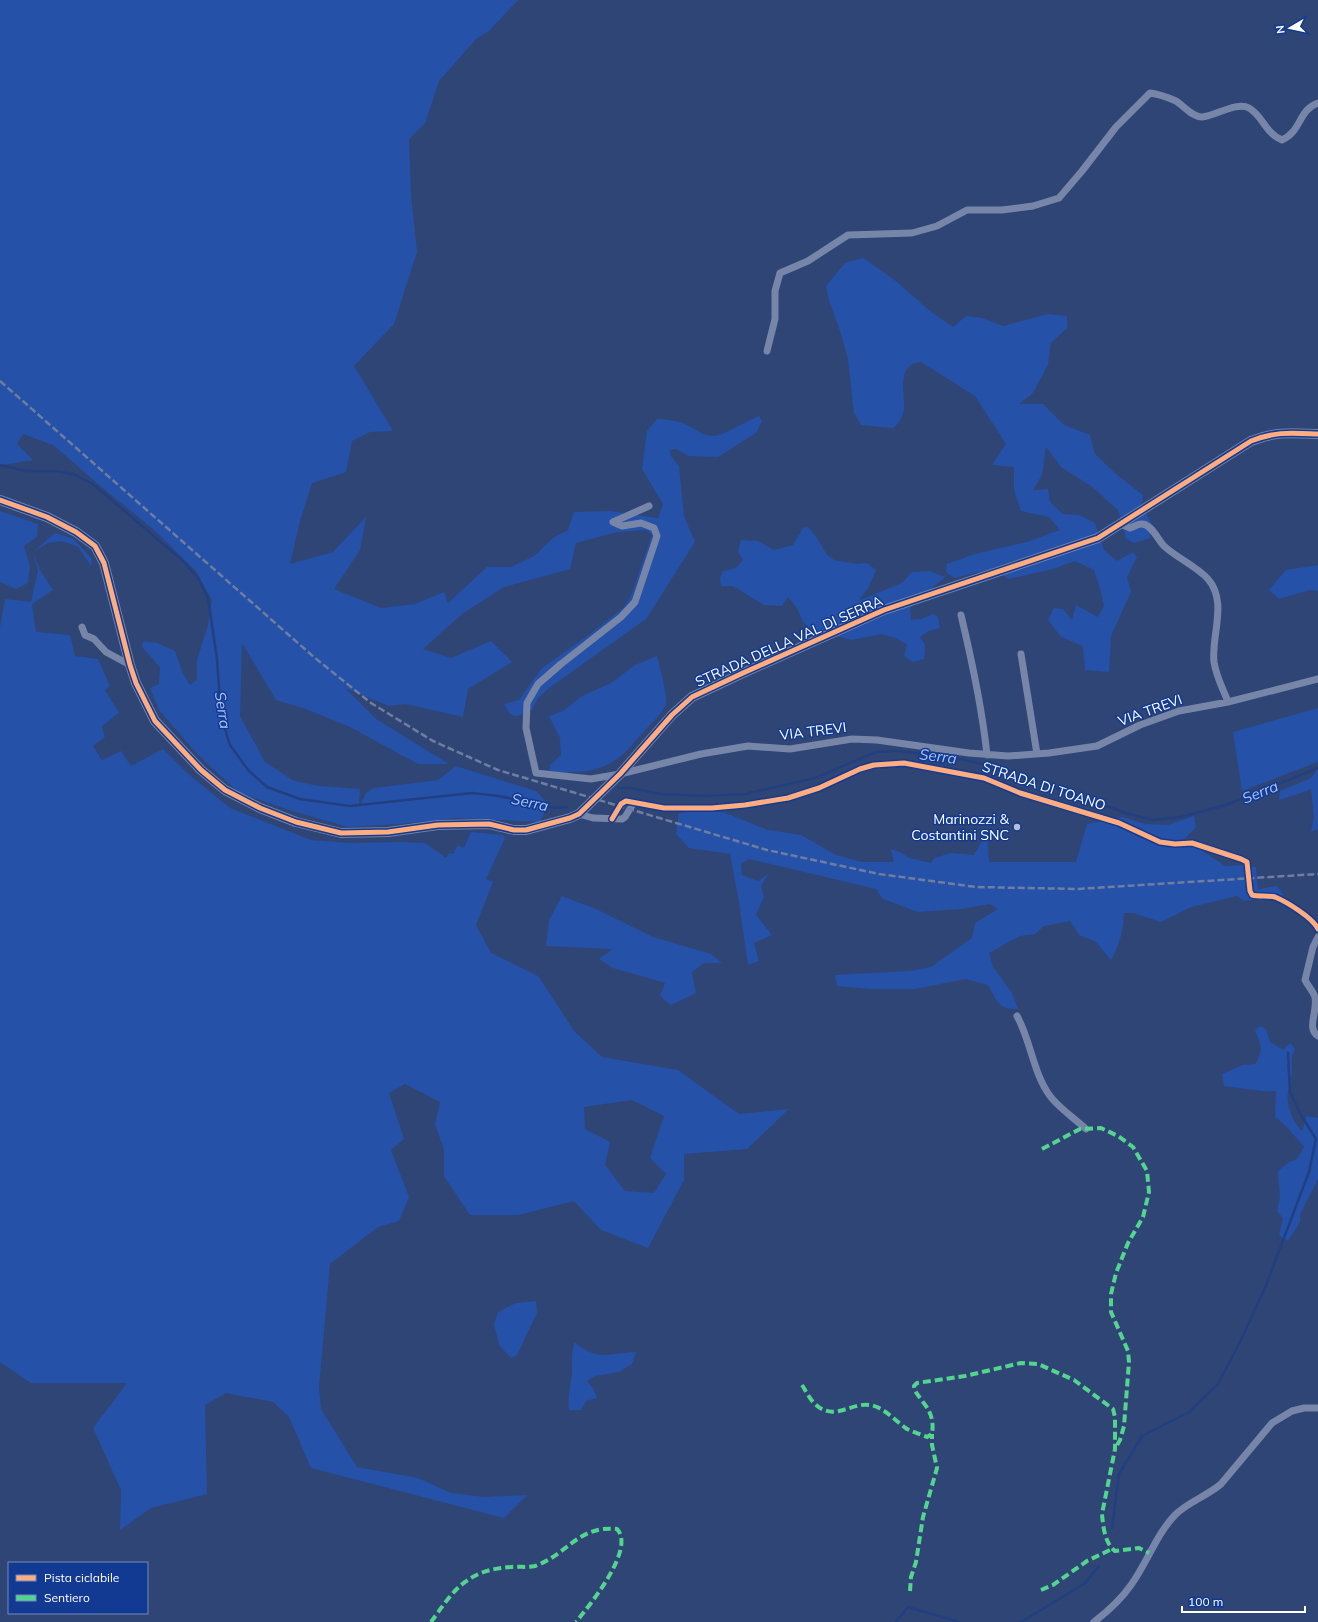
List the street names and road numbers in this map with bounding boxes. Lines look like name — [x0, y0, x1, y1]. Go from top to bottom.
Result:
street label: STRADA DELLA VAL DI SERRA — [692, 591, 886, 691]
street label: VIA TREVI — [1115, 690, 1185, 730]
street label: VIA TREVI — [779, 718, 847, 744]
street label: STRADA DI TOANO — [980, 758, 1108, 814]

